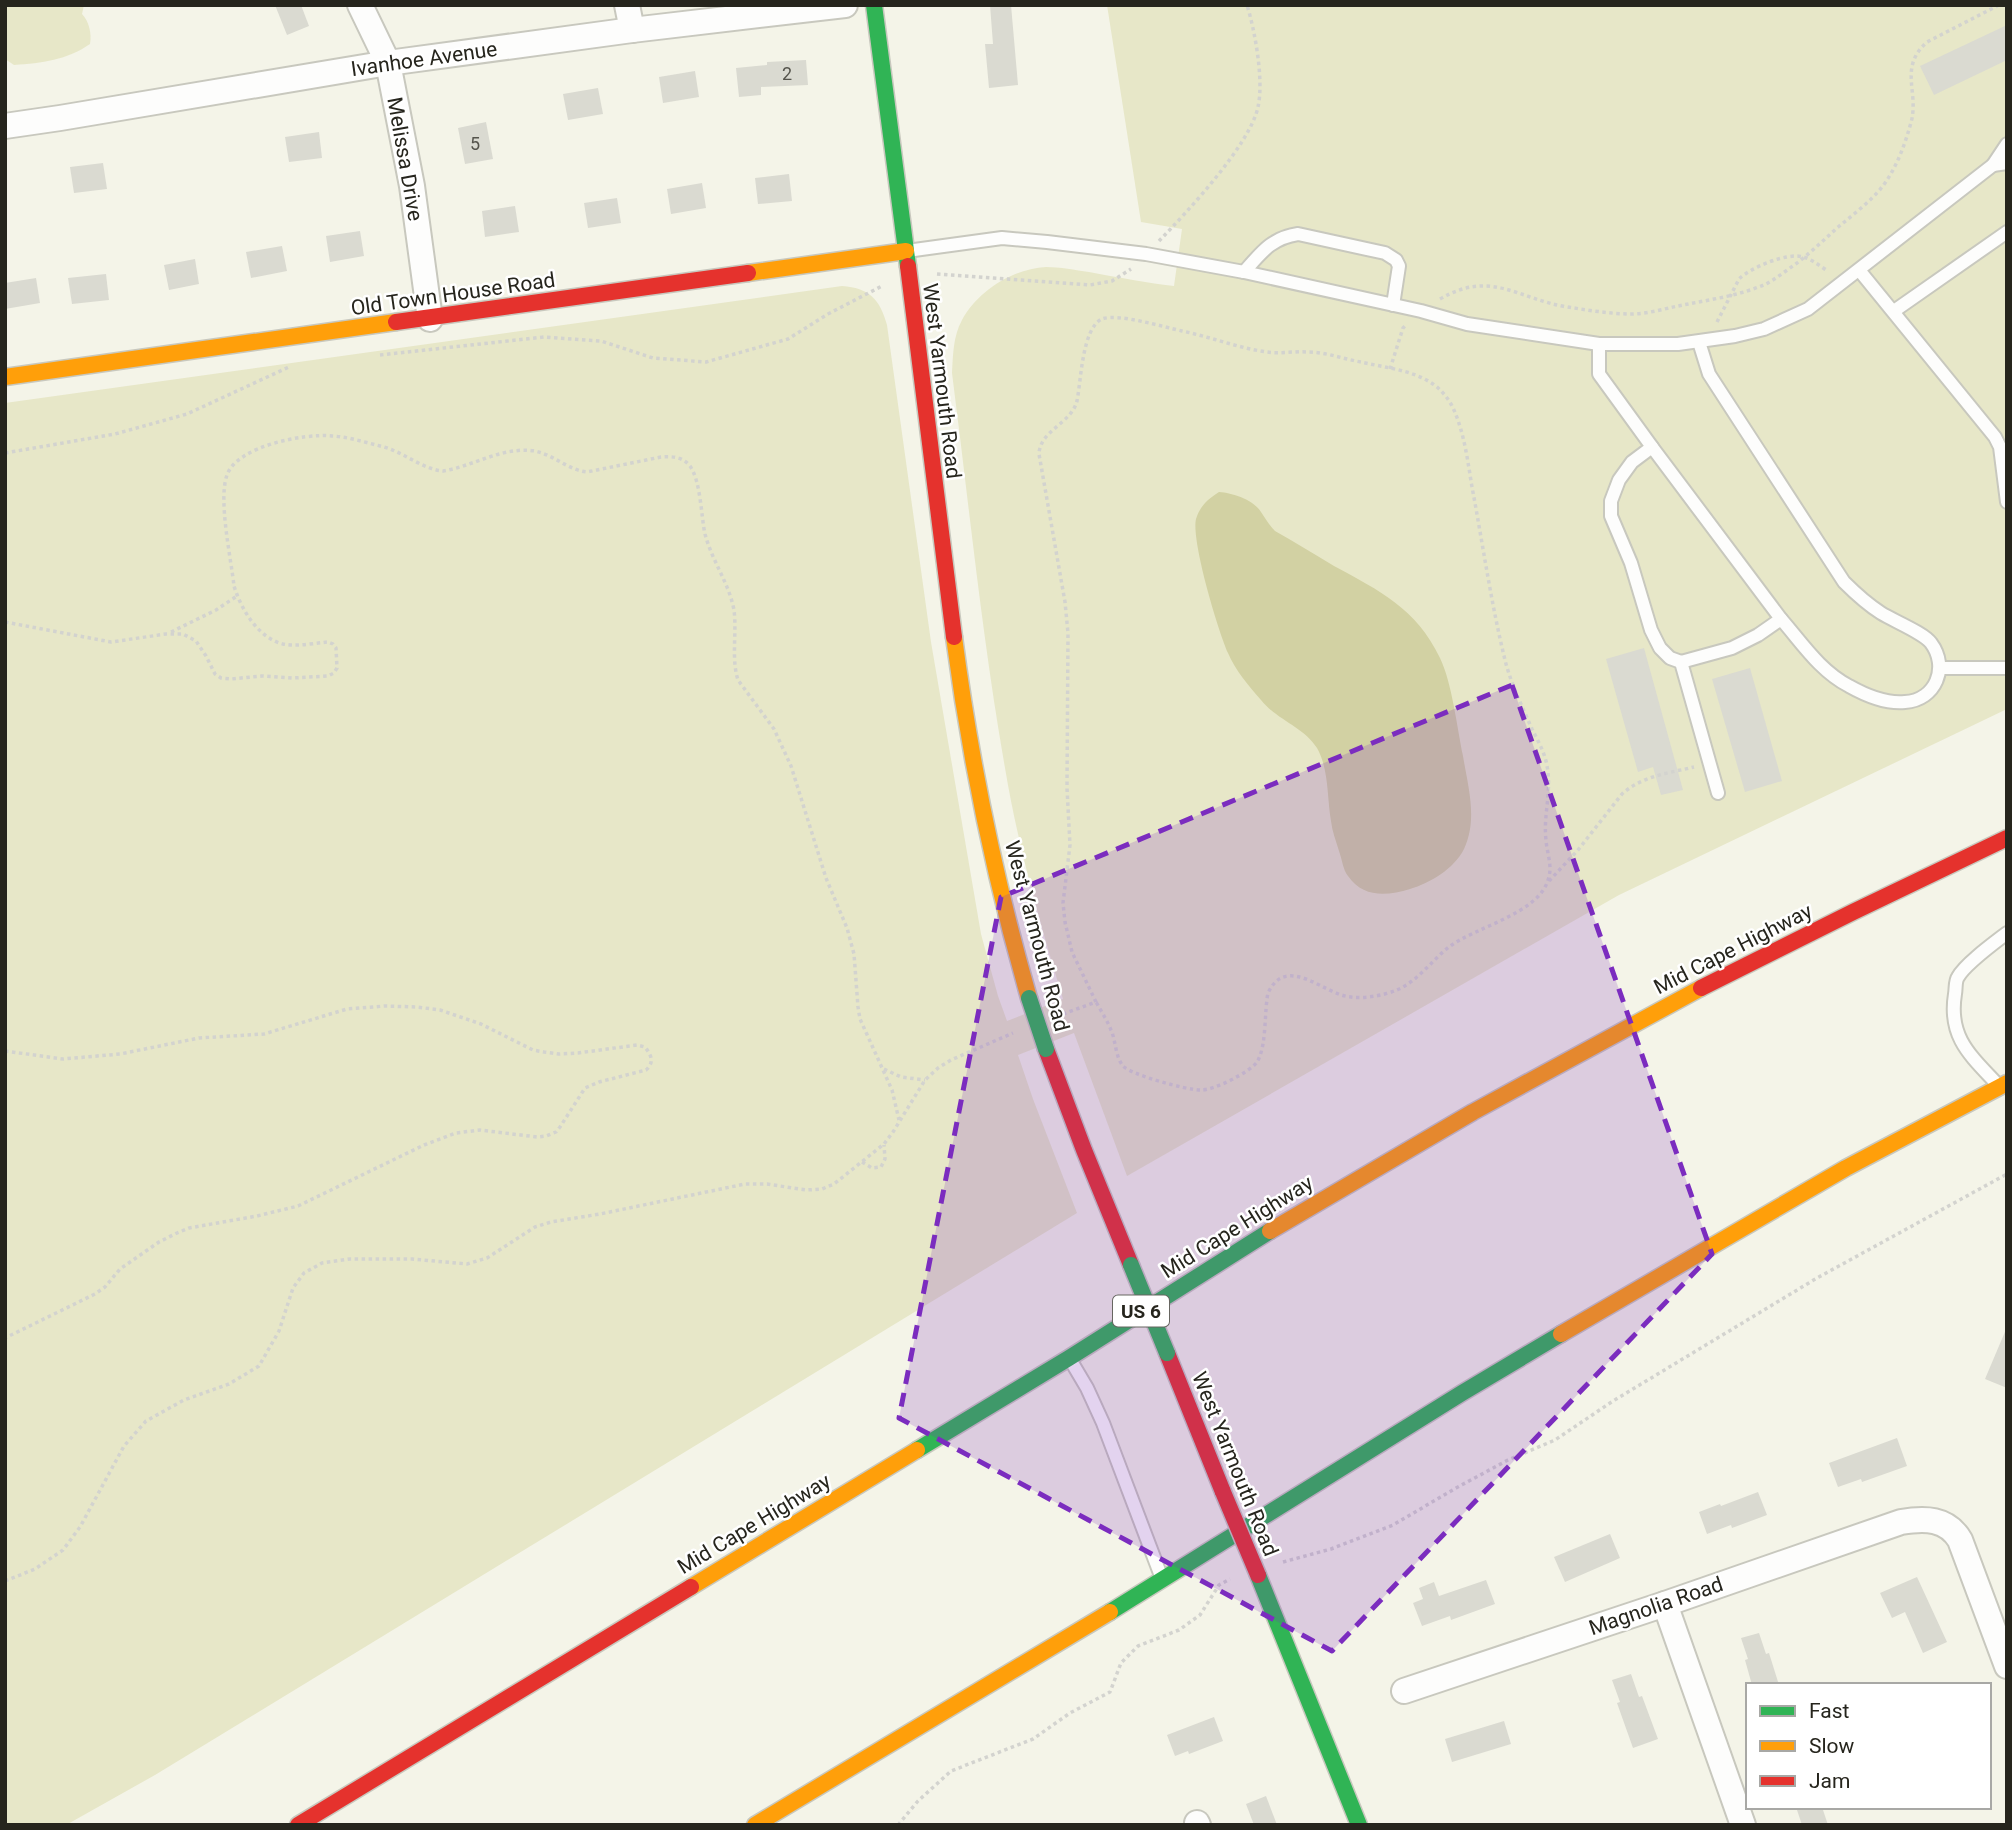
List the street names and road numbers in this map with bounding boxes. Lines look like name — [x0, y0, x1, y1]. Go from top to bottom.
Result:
street label: Ivanhoe Avenue — [349, 37, 499, 81]
street label: Melissa Drive — [382, 95, 428, 223]
street label: Old Town House Road — [349, 268, 557, 320]
street label: West Yarmouth Road — [918, 282, 966, 480]
street label: West Yarmouth Road — [1000, 838, 1074, 1034]
street label: Mid Cape Highway — [1650, 899, 1816, 999]
street label: Mid Cape Highway — [1157, 1171, 1317, 1283]
road number: US 6 — [1113, 1296, 1169, 1326]
street label: West Yarmouth Road — [1187, 1368, 1283, 1560]
street label: Mid Cape Highway — [673, 1469, 835, 1579]
street label: Magnolia Road — [1586, 1572, 1726, 1640]

